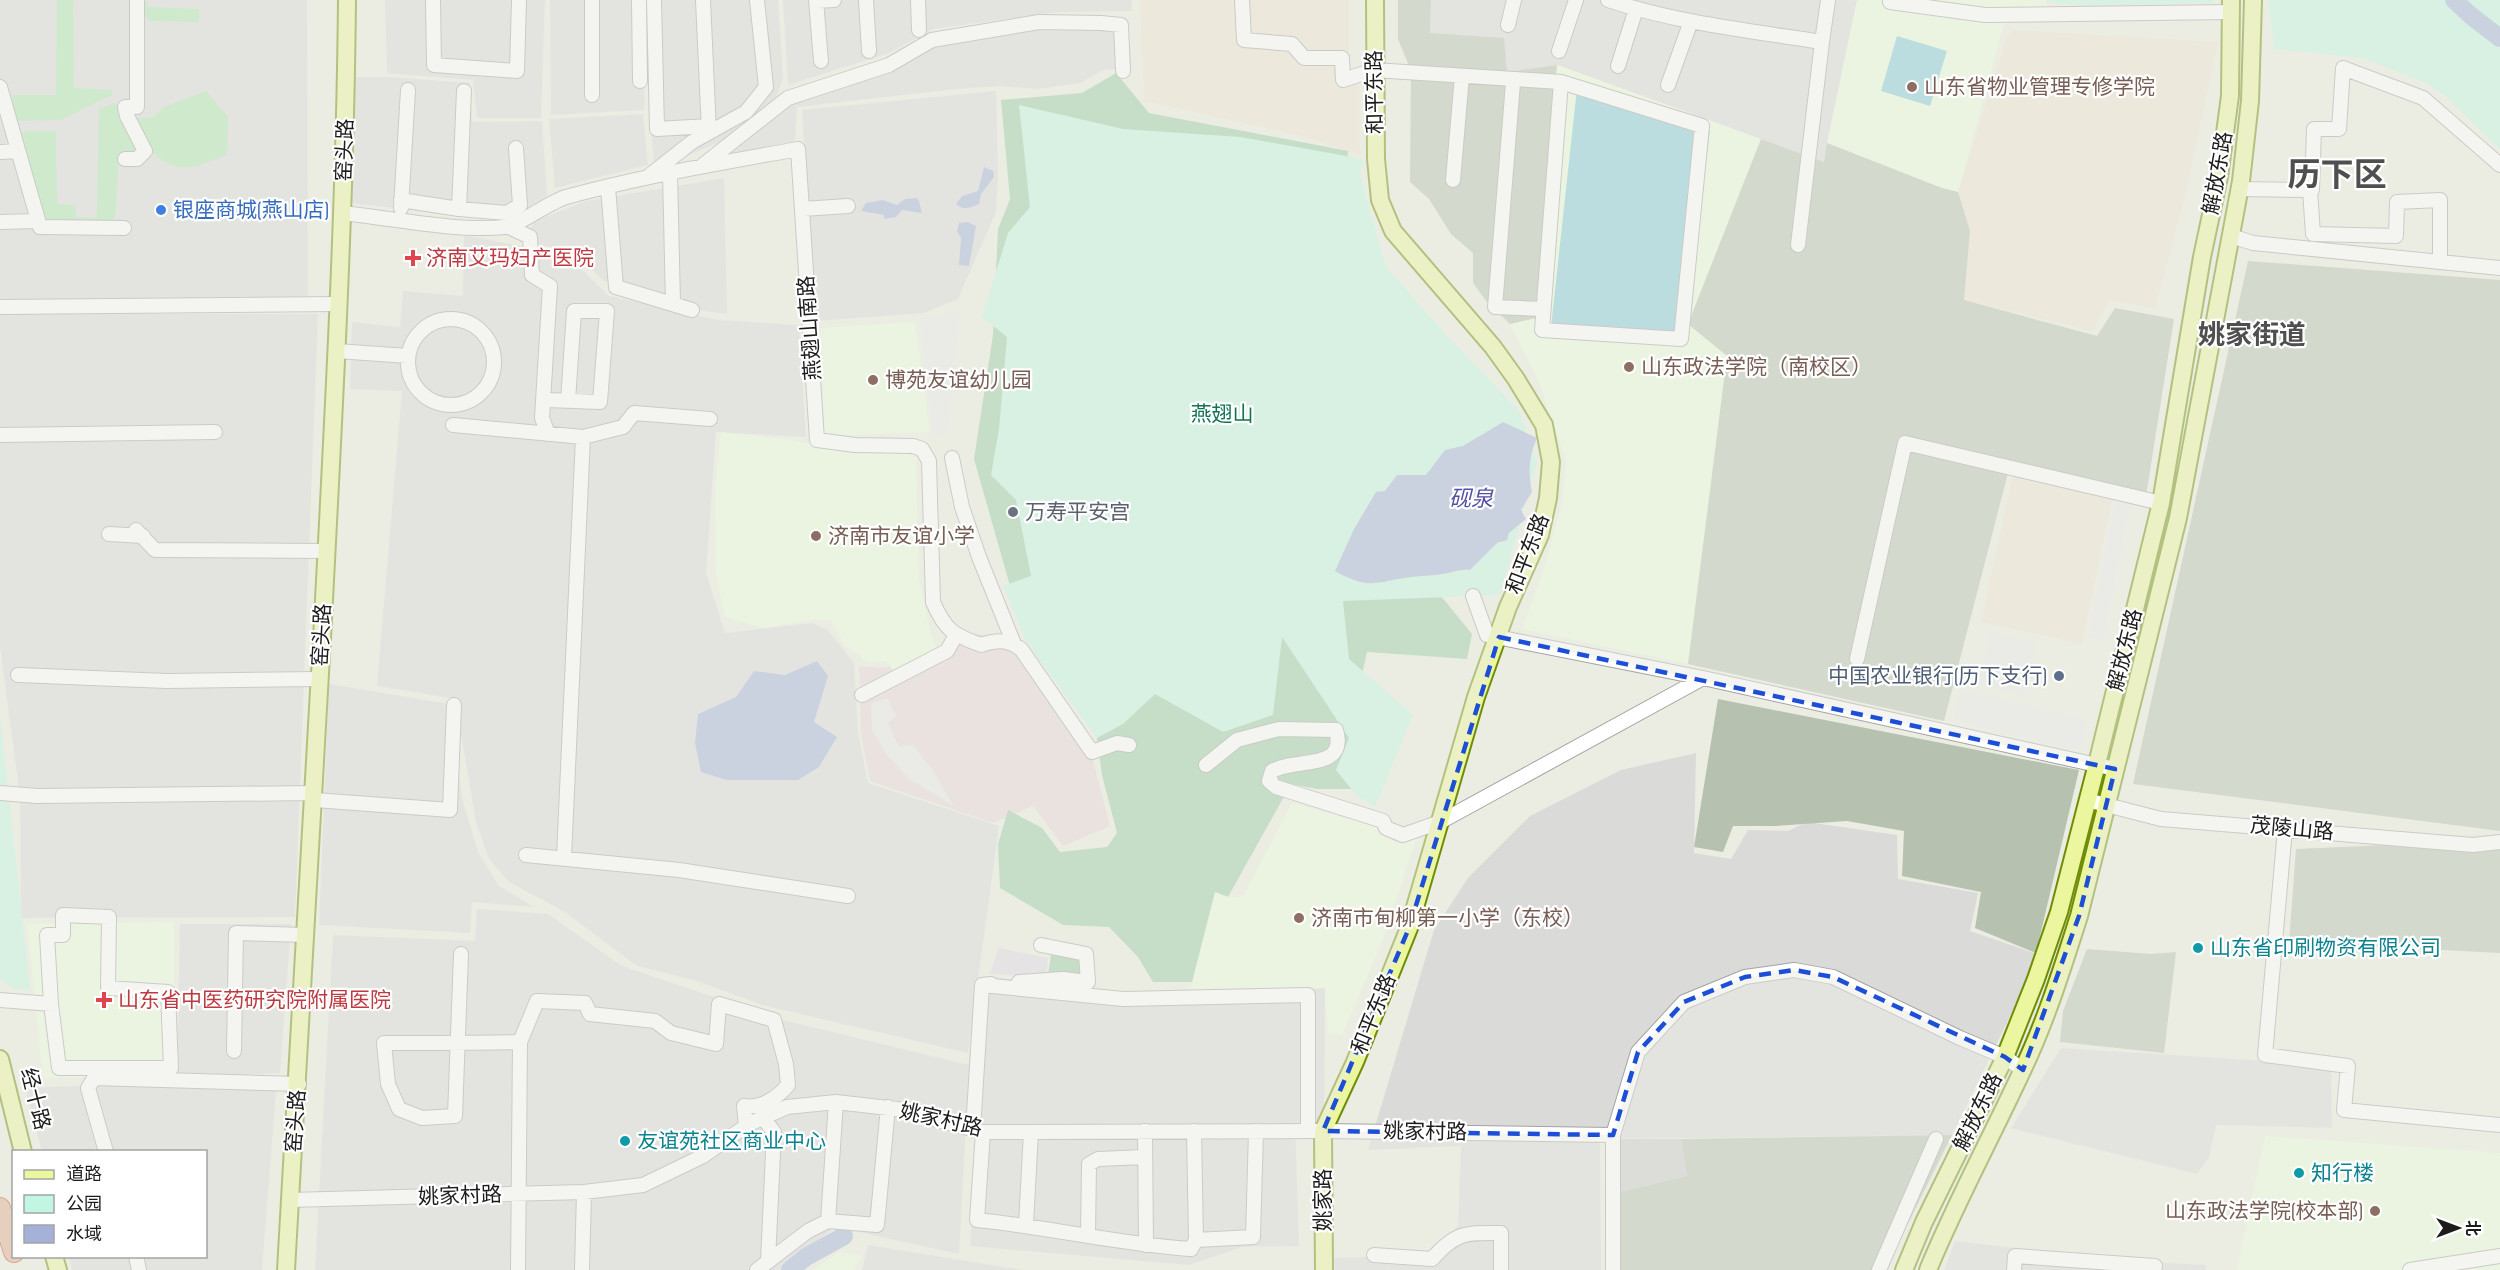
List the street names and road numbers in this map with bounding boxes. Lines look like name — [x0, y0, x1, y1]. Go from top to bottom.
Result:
street label: 和平东路 — [1362, 50, 1388, 134]
street label: 窑头路 — [331, 118, 359, 182]
street label: 解放东路 — [2198, 129, 2238, 217]
street label: 燕翅山南路 — [794, 275, 826, 381]
street label: 和平东路 — [1501, 510, 1555, 598]
street label: 窑头路 — [308, 603, 336, 667]
street label: 解放东路 — [2103, 606, 2147, 694]
street label: 茂陵山路 — [2249, 813, 2335, 845]
street label: 和平东路 — [1347, 970, 1401, 1058]
street label: 经十路 — [15, 1065, 55, 1133]
street label: 解放东路 — [1948, 1069, 2008, 1155]
street label: 窑头路 — [281, 1089, 311, 1153]
street label: 姚家村路 — [897, 1098, 985, 1142]
street label: 姚家村路 — [1383, 1119, 1467, 1145]
street label: 姚家路 — [1311, 1169, 1336, 1232]
street label: 姚家村路 — [418, 1182, 502, 1210]

